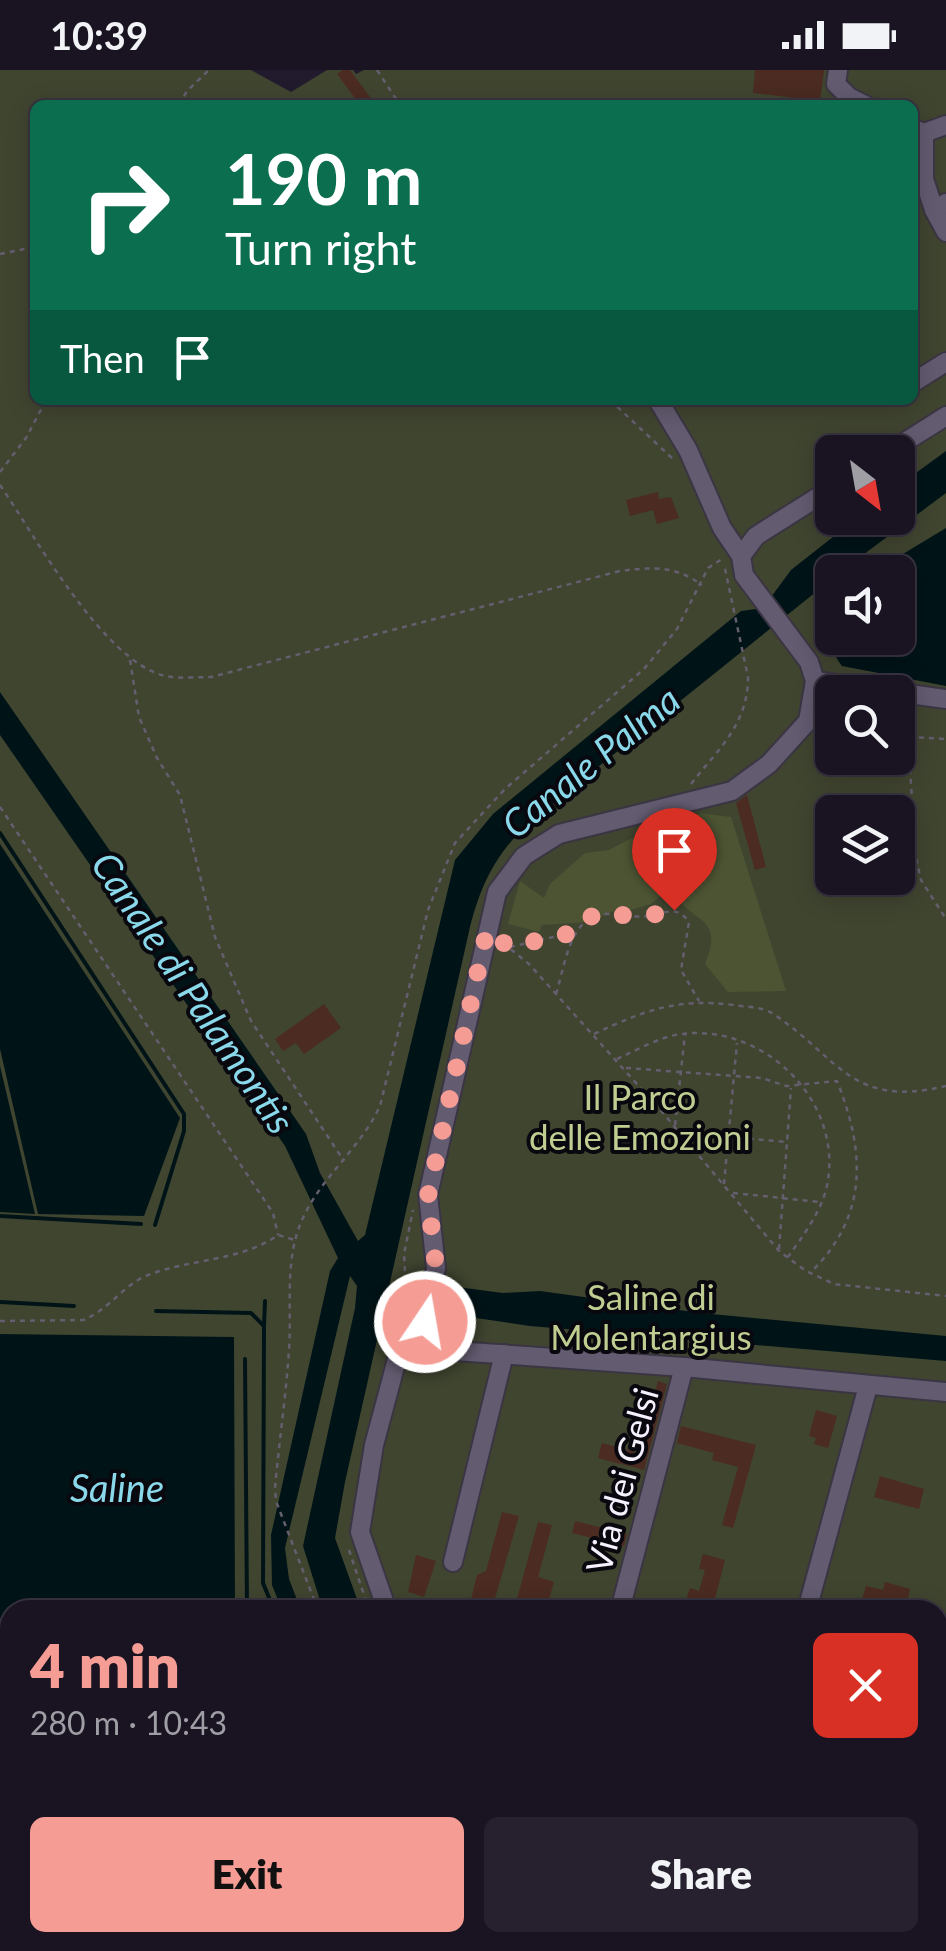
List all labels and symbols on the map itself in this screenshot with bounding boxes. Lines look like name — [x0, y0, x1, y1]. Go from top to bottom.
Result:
north arrow — [815, 435, 915, 535]
water label: Canale Palma — [492, 675, 688, 847]
pin — [632, 808, 717, 911]
water label: Canale di Palamontis — [83, 843, 305, 1141]
park label: Il Parco delle Emozioni — [529, 1075, 751, 1157]
position arrow — [373, 1270, 477, 1374]
park label: Saline di Molentargius — [550, 1275, 752, 1357]
street label: Via dei Gelsi — [576, 1383, 666, 1577]
water label: Saline — [70, 1464, 164, 1510]

